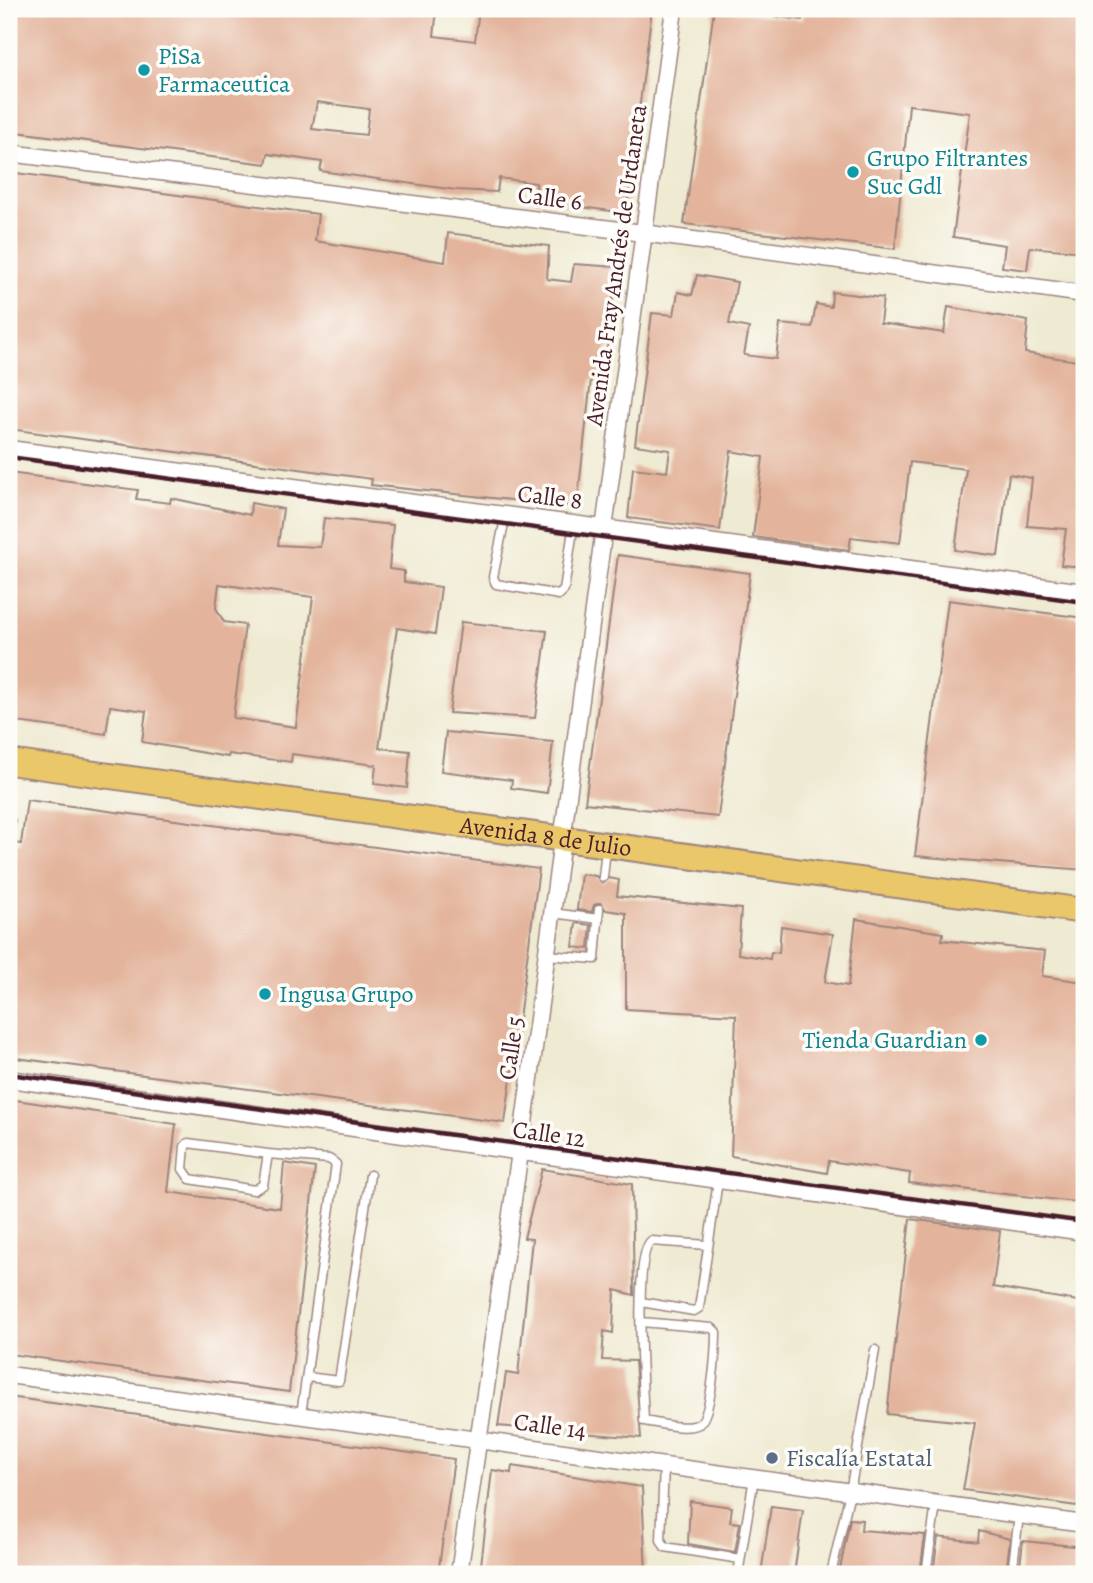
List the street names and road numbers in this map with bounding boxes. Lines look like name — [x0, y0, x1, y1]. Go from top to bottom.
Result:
street label: Avenida Fray Andrés de Urdaneta — [577, 101, 655, 429]
street label: Calle 6 — [516, 178, 584, 218]
street label: Calle 8 — [516, 477, 584, 517]
street label: Avenida 8 de Julio — [457, 809, 634, 864]
street label: Calle 5 — [491, 1014, 531, 1082]
street label: Calle 12 — [511, 1113, 587, 1155]
street label: Calle 14 — [512, 1405, 588, 1447]

